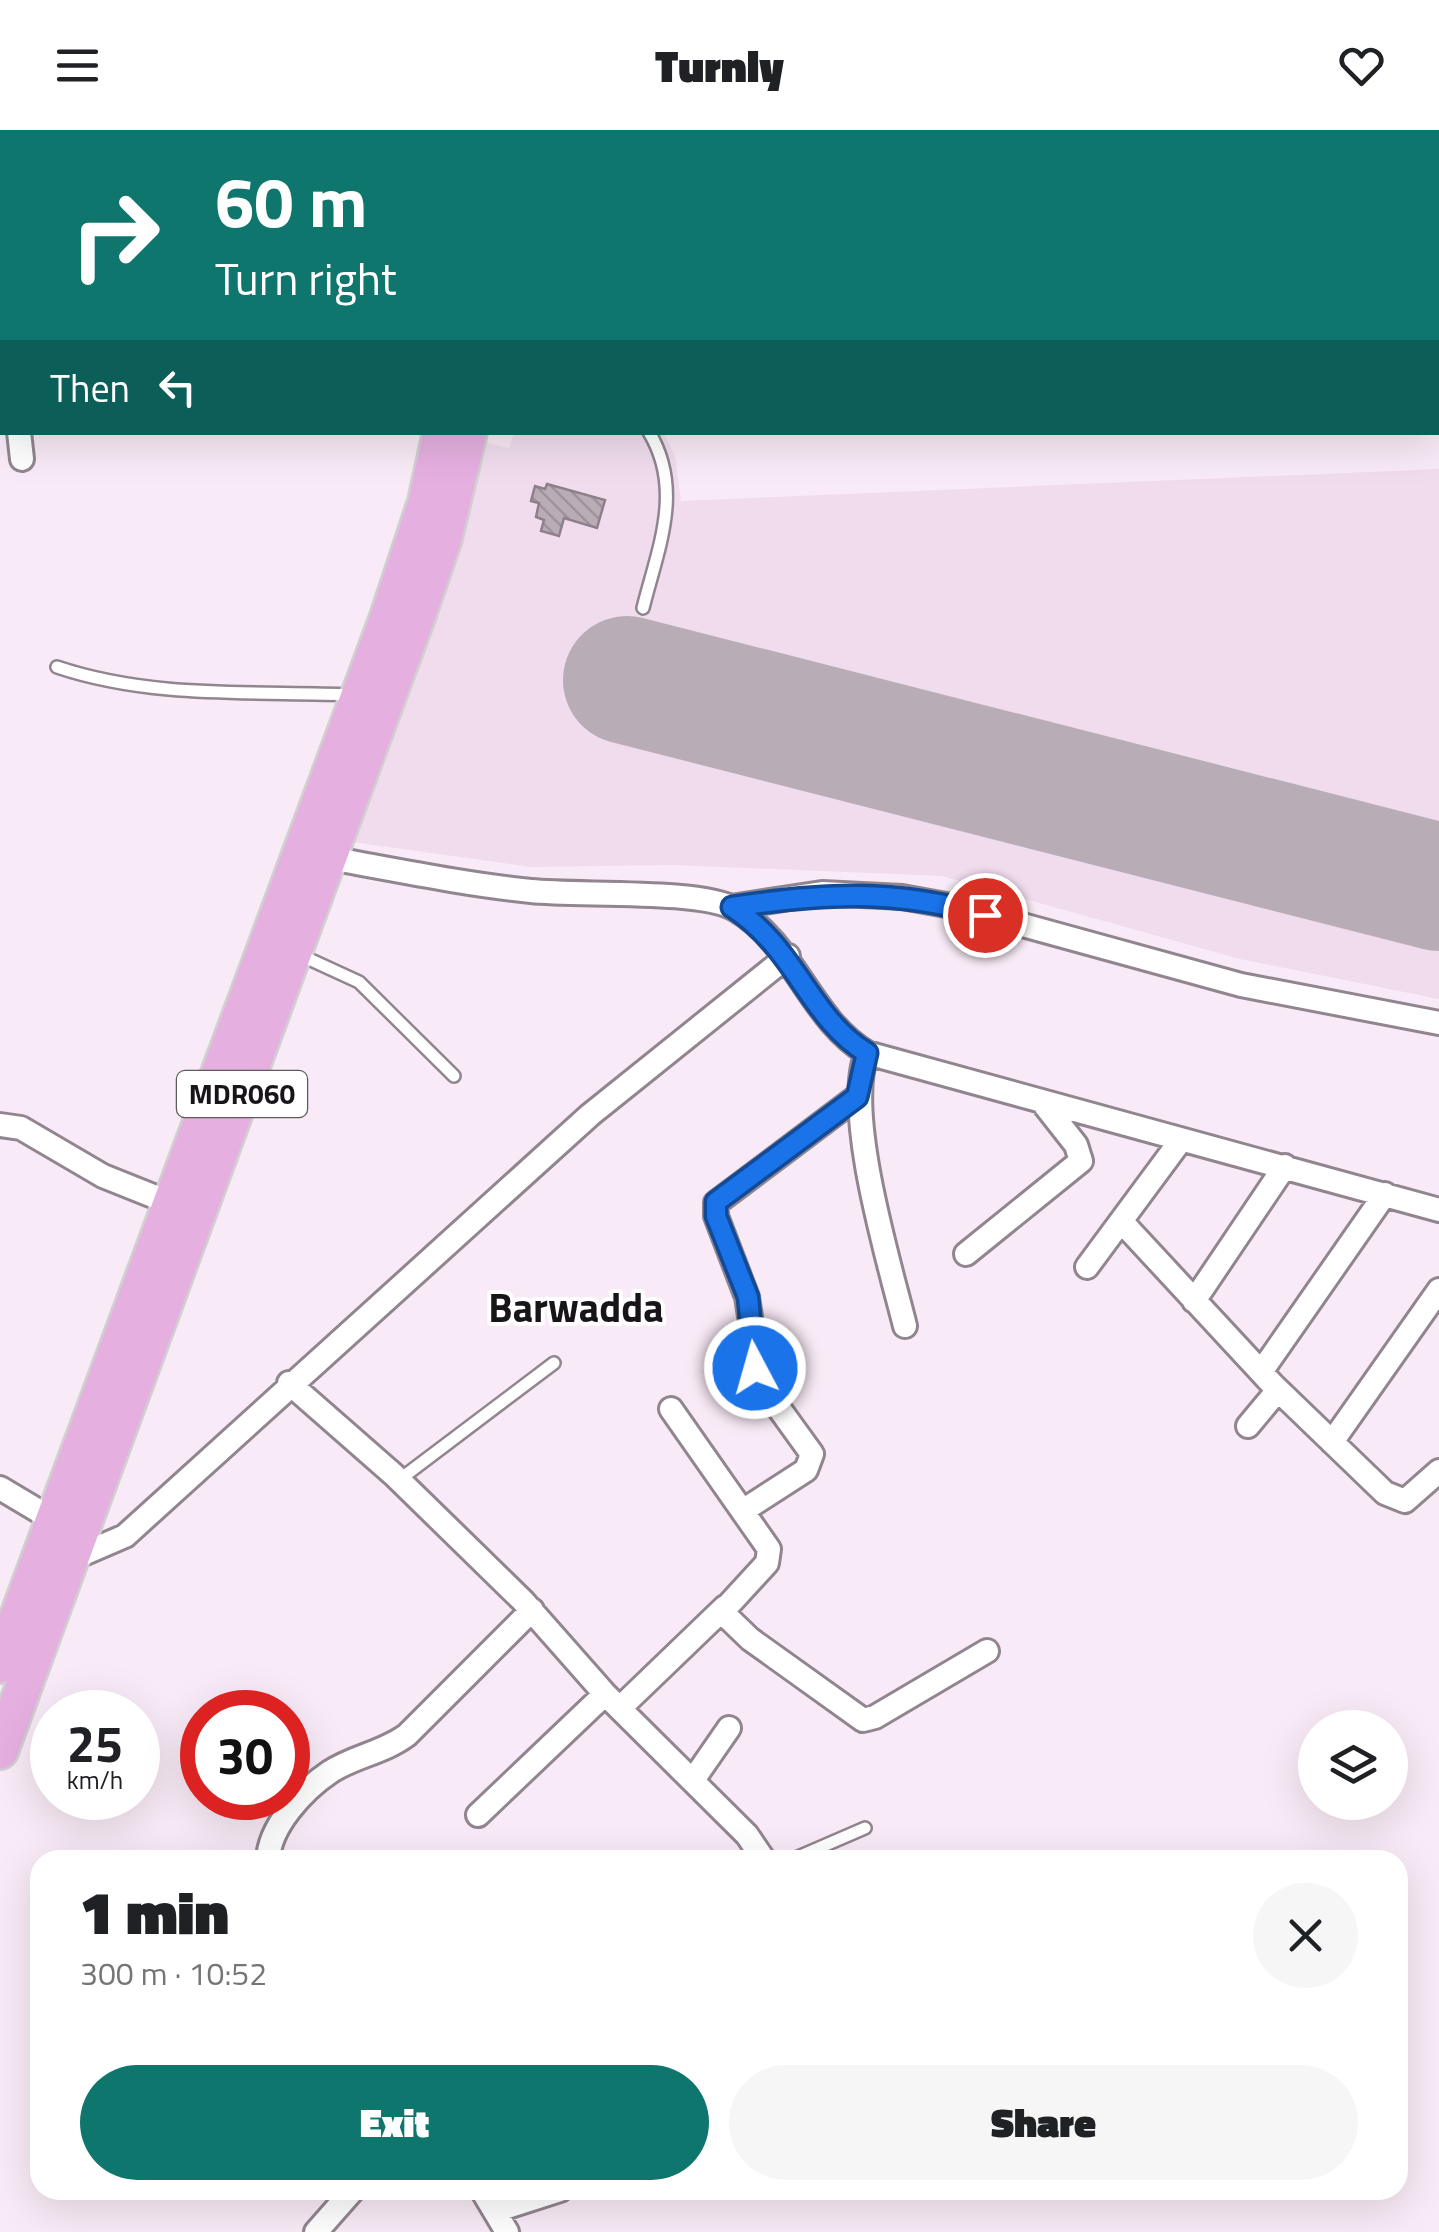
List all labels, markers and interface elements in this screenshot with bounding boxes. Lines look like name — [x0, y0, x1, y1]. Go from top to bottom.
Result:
text: Turnly — [655, 31, 784, 99]
icon: menu — [50, 38, 105, 93]
icon: heart — [1334, 38, 1389, 93]
text: 60 m — [215, 148, 368, 254]
icon: right — [50, 170, 180, 300]
text: Turn right — [215, 244, 397, 312]
text: Then — [50, 359, 130, 417]
icon: left — [150, 360, 205, 415]
pin — [943, 873, 1028, 958]
icon: arrive — [958, 888, 1013, 943]
road number: MDR060 — [177, 1071, 307, 1117]
district label: Barwadda — [488, 1277, 664, 1338]
position arrow — [703, 1316, 807, 1420]
speed limit sign: 30 — [180, 1690, 310, 1820]
text: 25 — [67, 1705, 123, 1781]
map controls — [1298, 1710, 1408, 1820]
button: layers — [1298, 1710, 1408, 1820]
text: km/h — [67, 1761, 123, 1799]
text: 1 min — [80, 1866, 229, 1957]
button: close — [1253, 1883, 1358, 1988]
text: 300 m · 10:52 — [80, 1949, 267, 1997]
button: Exit — [80, 2065, 709, 2180]
button: Share — [729, 2065, 1358, 2180]

